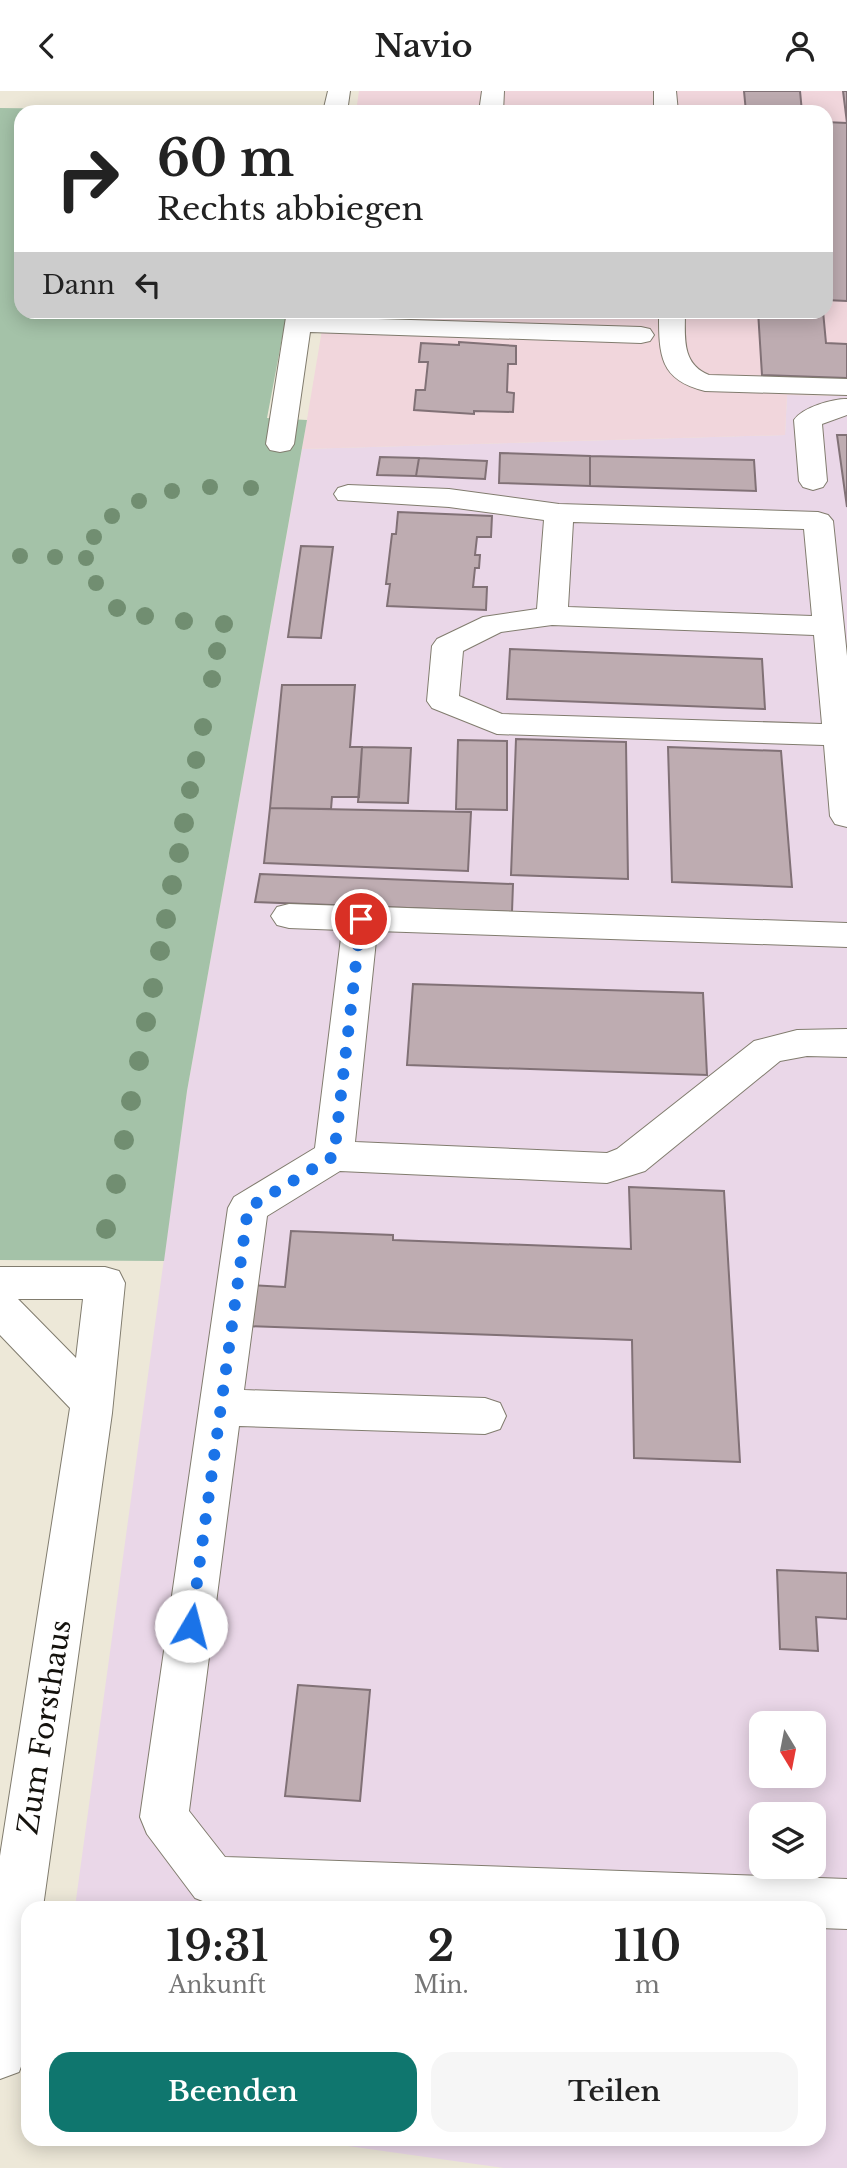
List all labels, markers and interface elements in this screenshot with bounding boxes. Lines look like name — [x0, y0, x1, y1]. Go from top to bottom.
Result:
text: Navio — [374, 26, 473, 66]
icon: back — [28, 27, 66, 65]
icon: person — [781, 27, 819, 65]
text: 60 m — [157, 128, 294, 189]
icon: right — [42, 133, 133, 224]
text: Rechts abbiegen — [157, 189, 424, 229]
icon: left — [129, 266, 167, 304]
text: Dann — [42, 269, 115, 301]
pin — [331, 889, 391, 949]
icon: arrive — [342, 900, 380, 938]
position arrow — [154, 1589, 228, 1663]
street label: Zum Forsthaus — [10, 1617, 79, 1837]
north arrow — [749, 1711, 826, 1789]
map controls — [749, 1711, 826, 1879]
button: layers — [749, 1802, 826, 1879]
text: 19:31 — [166, 1920, 269, 1972]
text: 2 — [428, 1920, 455, 1972]
text: 110 — [613, 1920, 681, 1972]
text: Ankunft — [169, 1971, 266, 1999]
text: Min. — [414, 1971, 468, 1999]
text: m — [635, 1971, 660, 1999]
button: Beenden — [49, 2052, 417, 2132]
button: Teilen — [431, 2052, 798, 2132]

